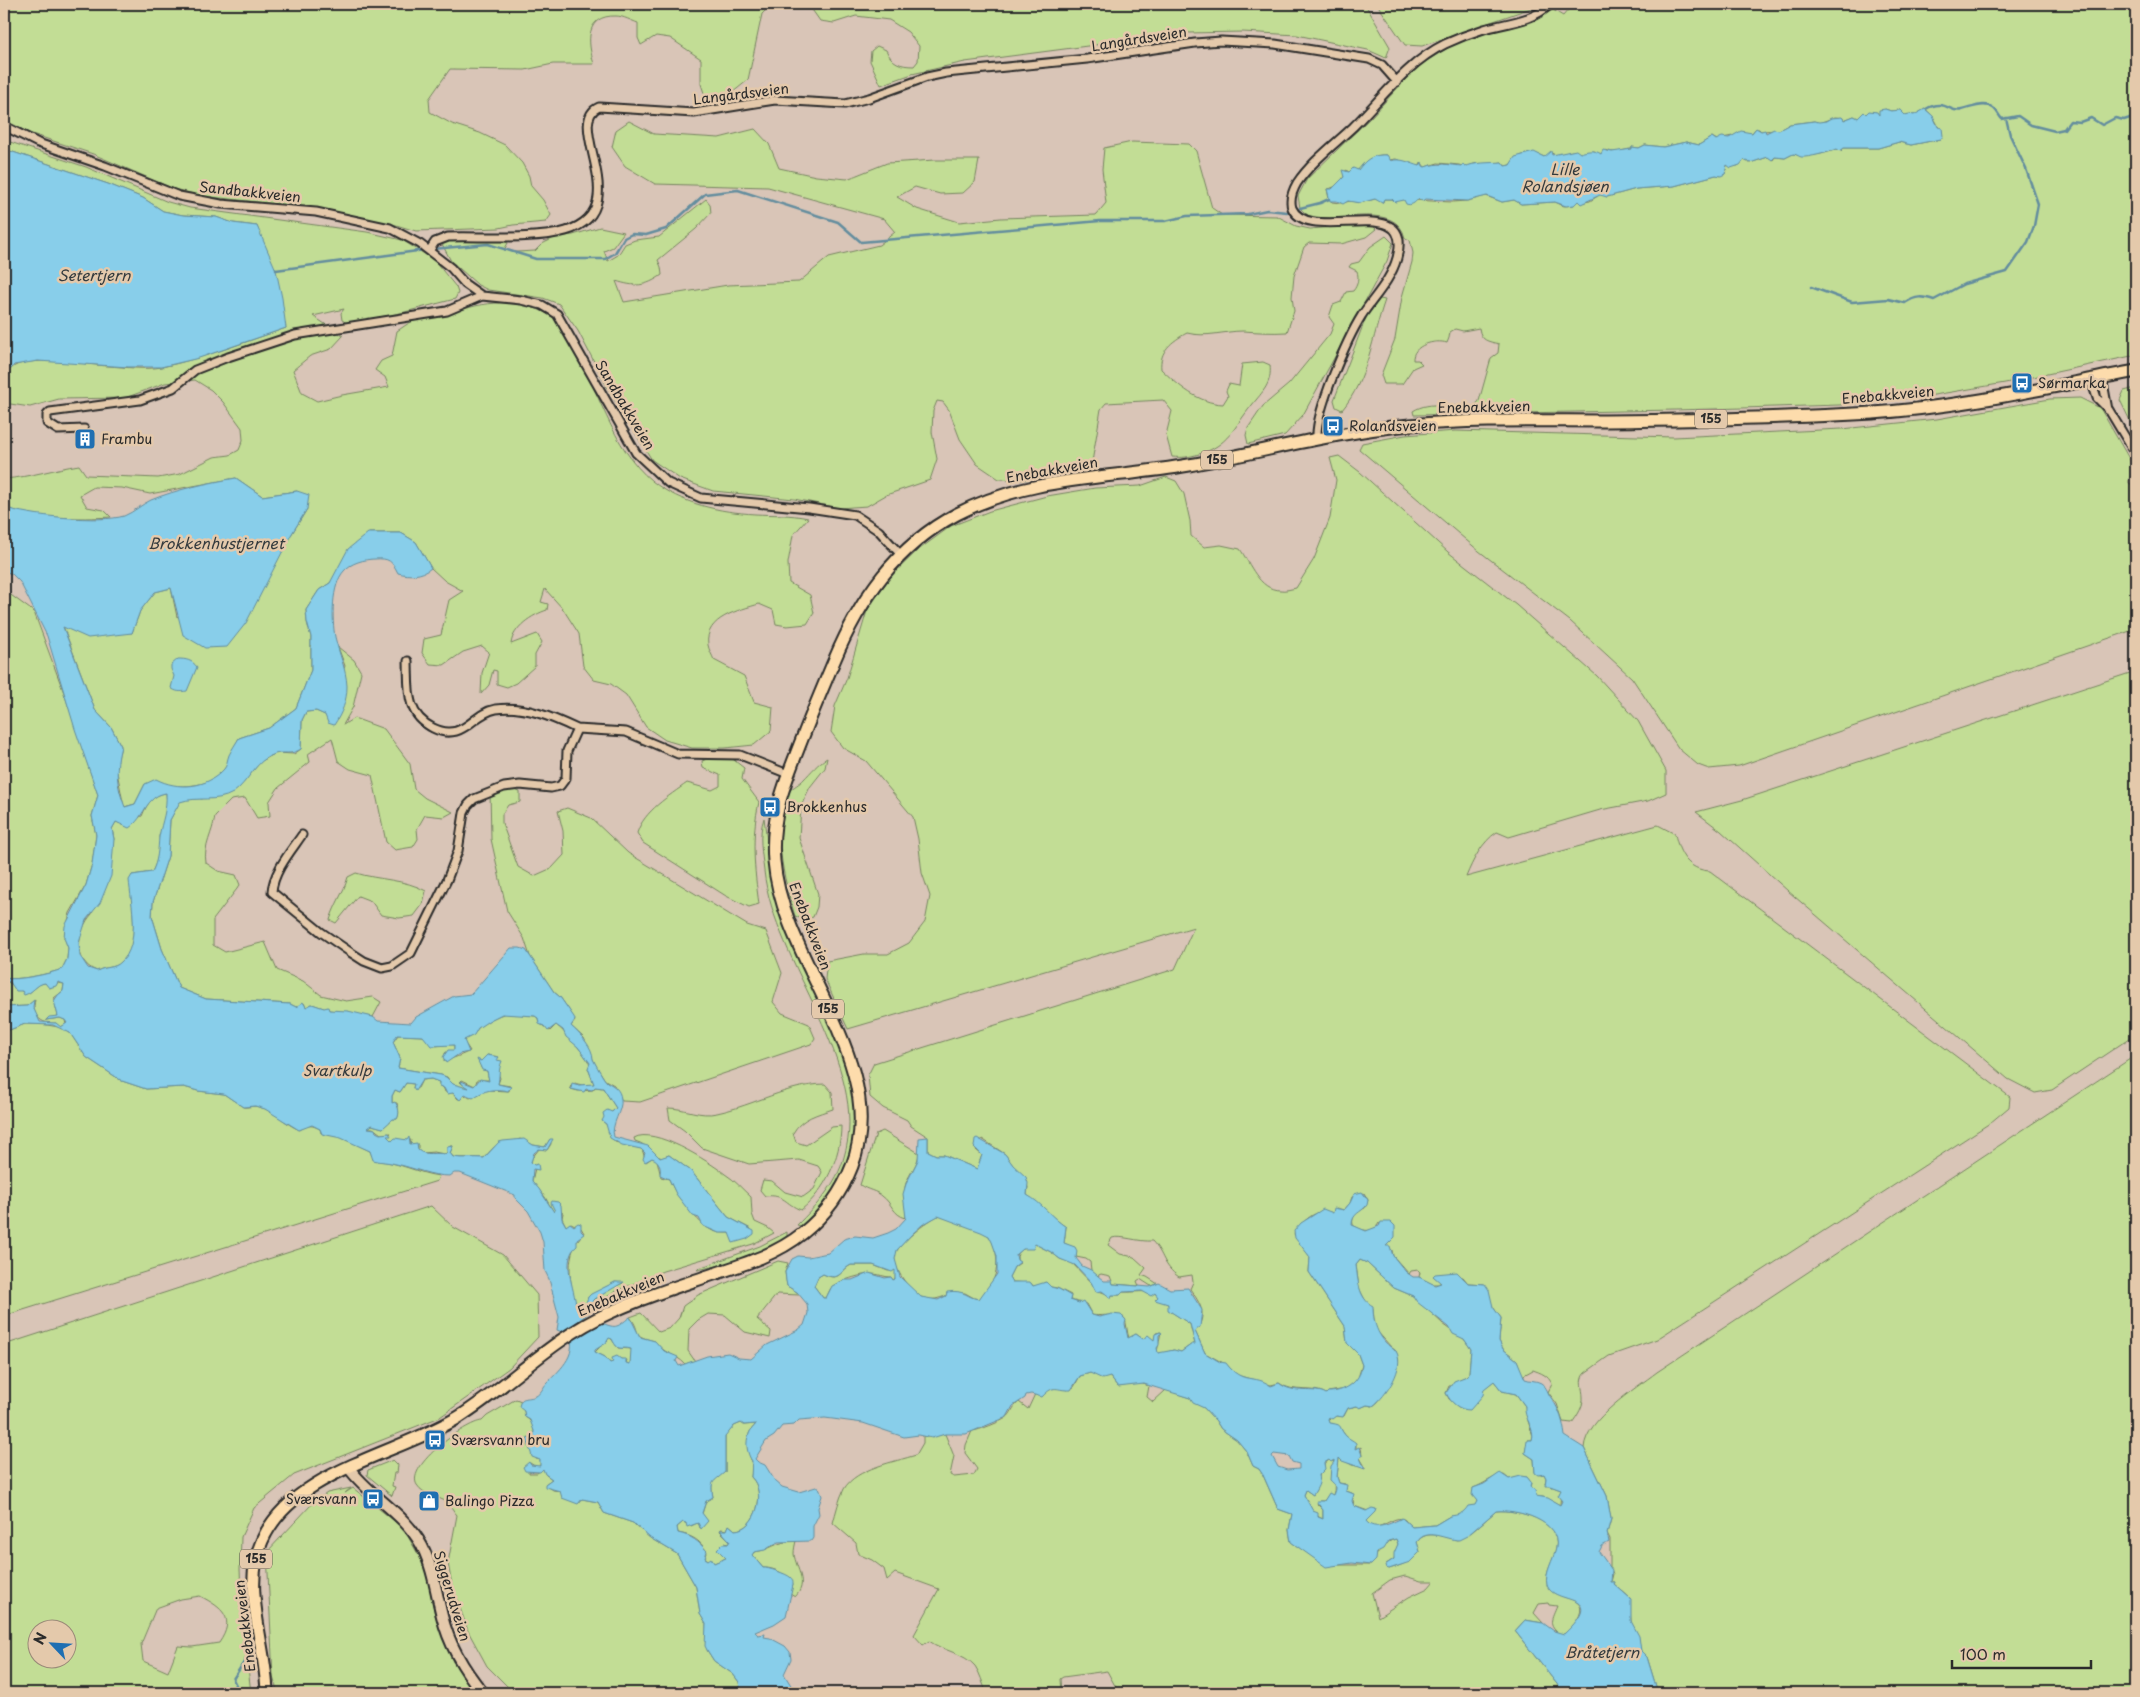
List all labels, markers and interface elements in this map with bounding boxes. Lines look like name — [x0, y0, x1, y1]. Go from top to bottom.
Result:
street label: Langårdsveien — [1090, 21, 1188, 56]
street label: Langårdsveien — [692, 77, 790, 110]
water label: Lille Rolandsjøen — [1521, 157, 1610, 197]
street label: Sandbakkveien — [198, 176, 302, 207]
water label: Setertjern — [58, 263, 131, 286]
street label: Sandbakkveien — [590, 356, 661, 454]
bus stop icon: Sørmarka — [2010, 371, 2034, 395]
place label: Sørmarka — [2038, 372, 2106, 393]
street label: Enebakkveien — [1841, 380, 1935, 409]
street label: Enebakkveien — [1438, 395, 1530, 418]
road number: 155 — [1695, 409, 1727, 428]
bus stop icon: Rolandsveien — [1321, 414, 1345, 438]
place label: Rolandsveien — [1349, 415, 1437, 436]
building icon: Frambu — [73, 427, 97, 451]
place label: Frambu — [101, 428, 152, 449]
road number: 155 — [1201, 450, 1233, 470]
street label: Enebakkveien — [1005, 451, 1099, 488]
water label: Brokkenhustjernet — [148, 531, 286, 554]
bus stop icon: Brokkenhus — [758, 795, 782, 819]
place label: Brokkenhus — [786, 796, 867, 817]
street label: Enebakkveien — [784, 879, 837, 973]
road number: 155 — [812, 1000, 844, 1019]
water label: Svartkulp — [303, 1058, 372, 1081]
street label: Enebakkveien — [574, 1266, 668, 1321]
bus stop icon: Sværsvann bru — [423, 1428, 447, 1452]
place label: Sværsvann bru — [451, 1429, 550, 1450]
bus stop icon: Sværsvann — [361, 1487, 385, 1511]
place label: Sværsvann — [286, 1488, 357, 1509]
shop icon: Balingo Pizza — [417, 1489, 441, 1513]
place label: Balingo Pizza — [445, 1490, 534, 1511]
street label: Siggerudveien — [429, 1548, 476, 1644]
road number: 155 — [240, 1550, 272, 1568]
street label: Enebakkveien — [228, 1579, 261, 1673]
north arrow — [28, 1620, 78, 1670]
text: N — [28, 1629, 52, 1648]
scale bar — [1952, 1637, 2091, 1669]
water label: Bråtetjern — [1565, 1640, 1640, 1663]
text: 100 m — [1960, 1642, 2006, 1665]

